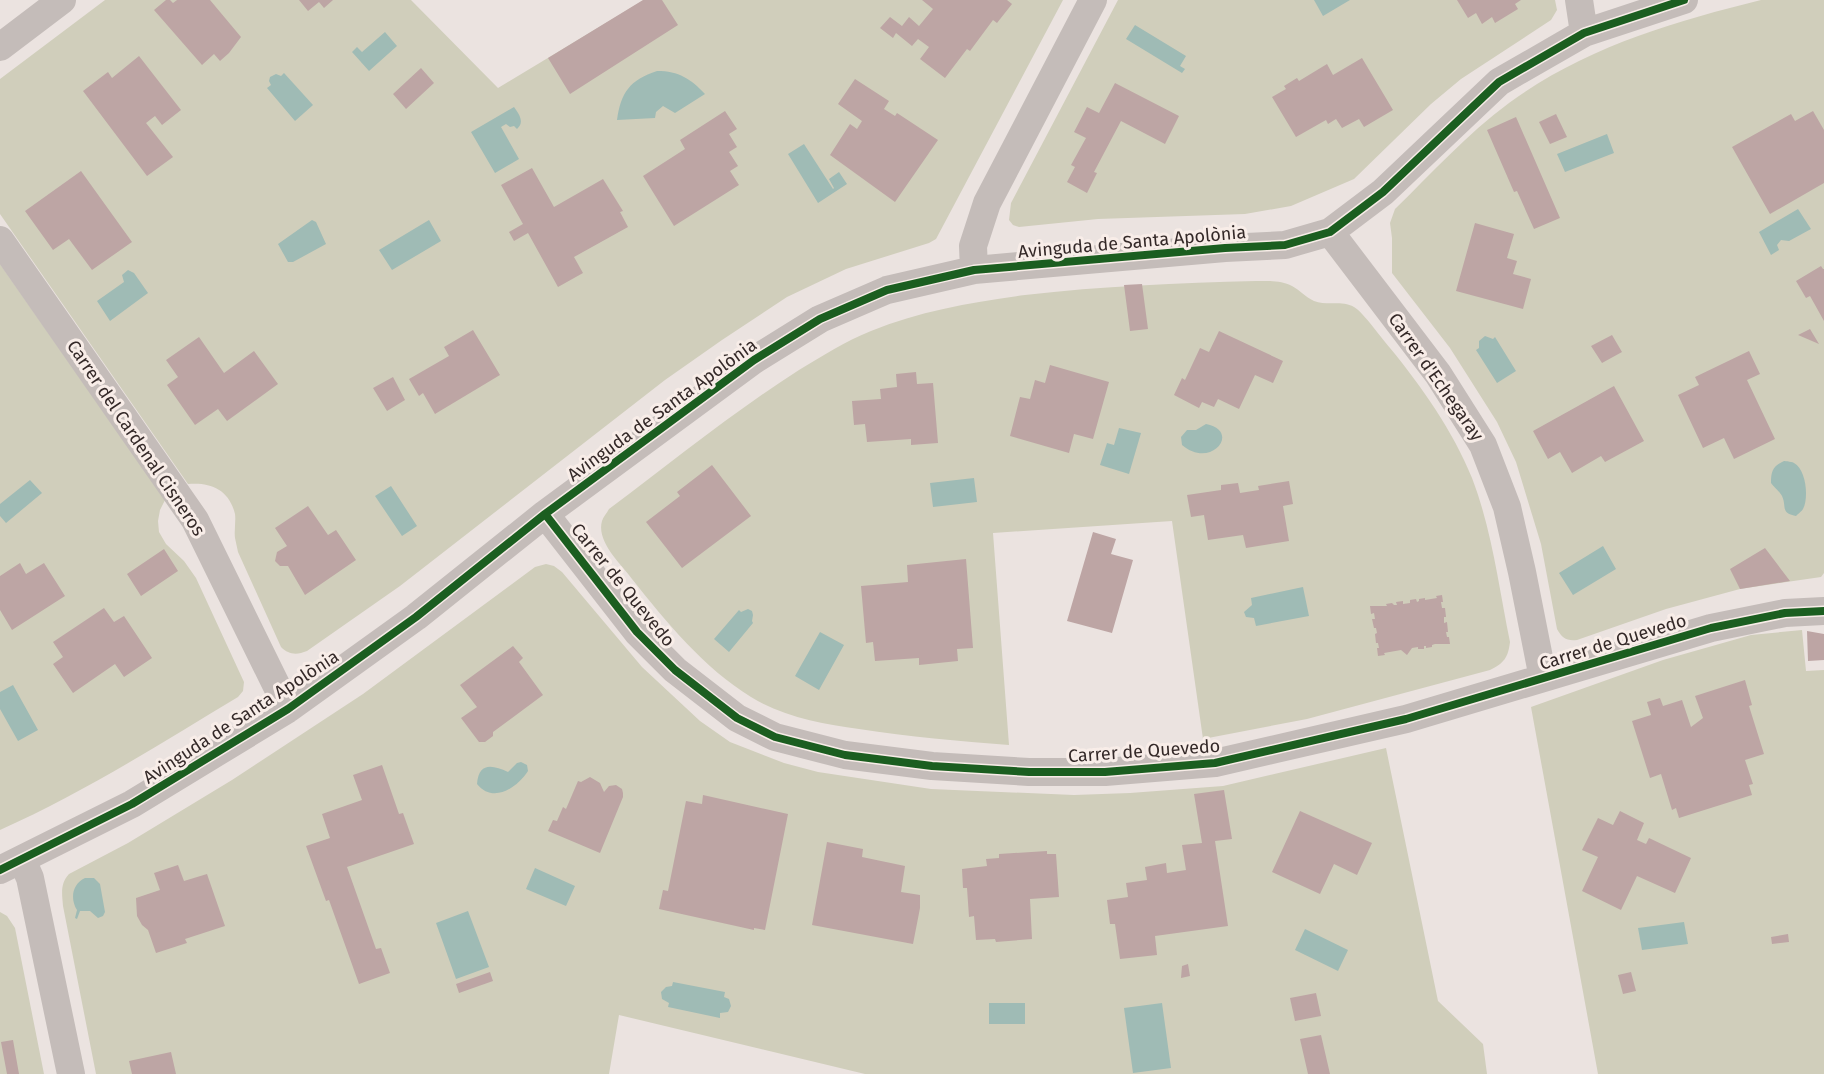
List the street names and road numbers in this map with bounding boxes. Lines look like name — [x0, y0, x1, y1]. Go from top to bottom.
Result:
street label: Avinguda de Santa Apolònia — [1017, 221, 1247, 263]
street label: Carrer d'Echegaray — [1384, 309, 1488, 445]
street label: Avinguda de Santa Apolònia — [563, 334, 761, 486]
street label: Carrer del Cardenal Cisneros — [62, 336, 210, 540]
street label: Carrer de Quevedo — [566, 519, 680, 651]
street label: Carrer de Quevedo — [1537, 609, 1689, 675]
street label: Avinguda de Santa Apolònia — [139, 645, 343, 789]
street label: Carrer de Quevedo — [1067, 735, 1221, 767]

